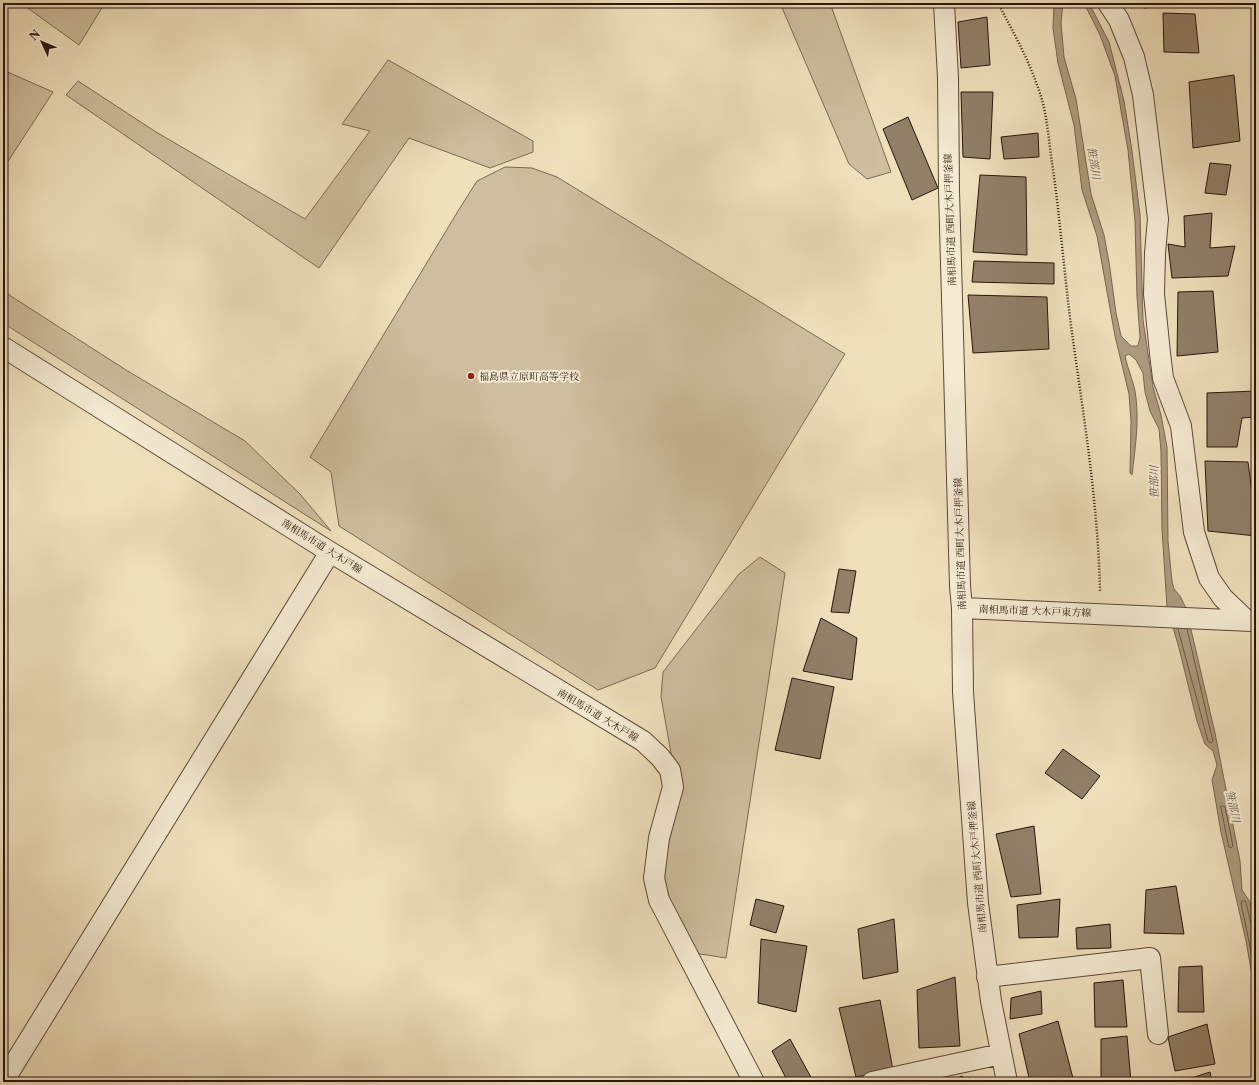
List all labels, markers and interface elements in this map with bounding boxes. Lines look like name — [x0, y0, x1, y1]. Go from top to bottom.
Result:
north arrow — [22, 22, 62, 62]
text: N — [26, 26, 43, 43]
water label: 笹部川 — [1085, 146, 1104, 181]
street label: 南相馬市道 西町大木戸押釜線 — [941, 153, 959, 287]
place label: 福島県立原町高等学校 — [479, 370, 579, 383]
marker: 福島県立原町高等学校 — [466, 371, 476, 381]
water label: 笹部川 — [1147, 464, 1161, 499]
street label: 南相馬市道 西町大木戸押釜線 — [951, 477, 969, 611]
street label: 南相馬市道 大木戸線 — [279, 516, 365, 576]
street label: 南相馬市道 大木戸東方線 — [978, 603, 1092, 619]
street label: 南相馬市道 大木戸線 — [555, 686, 641, 744]
water label: 笹部川 — [1223, 788, 1243, 825]
street label: 南相馬市道 西町大木戸押釜線 — [965, 800, 989, 934]

